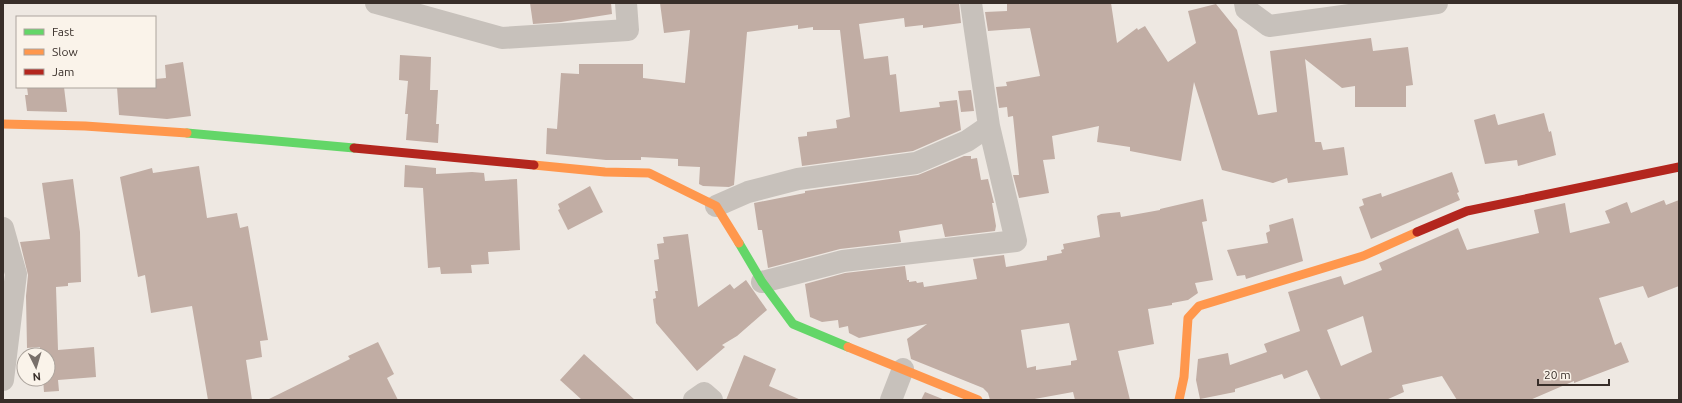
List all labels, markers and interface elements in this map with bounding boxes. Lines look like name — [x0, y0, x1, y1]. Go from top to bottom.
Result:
legend — [16, 16, 156, 88]
text: Fast — [52, 25, 74, 38]
text: Slow — [52, 45, 78, 58]
text: Jam — [52, 65, 74, 78]
north arrow — [16, 347, 56, 387]
scale bar — [1538, 361, 1609, 387]
text: 20 m — [1544, 368, 1571, 381]
text: N — [32, 371, 41, 383]

